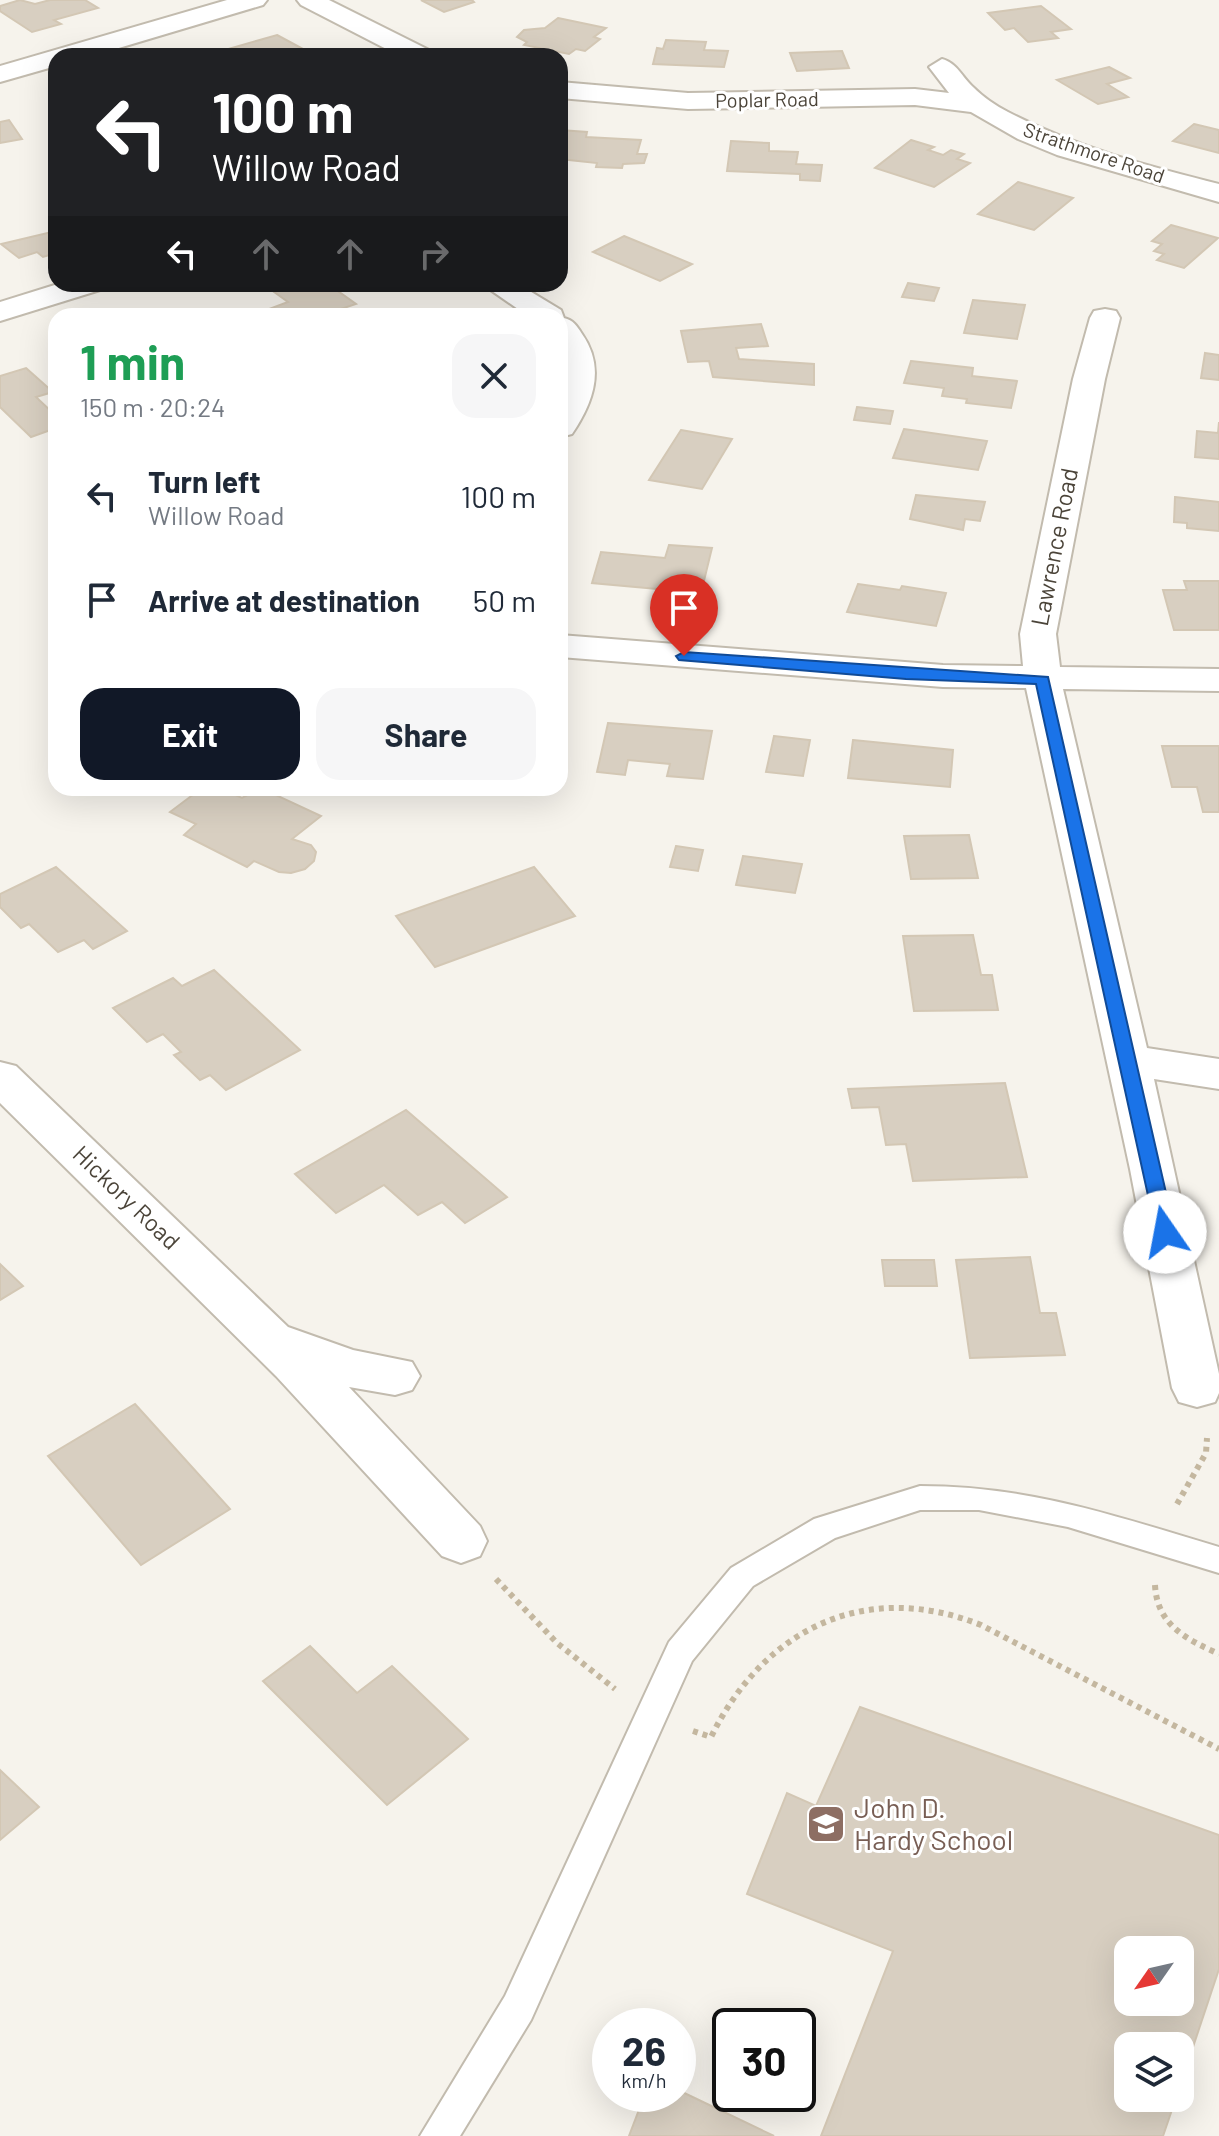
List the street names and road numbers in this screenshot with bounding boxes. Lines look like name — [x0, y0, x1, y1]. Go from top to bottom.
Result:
street label: Poplar Road — [715, 86, 819, 112]
street label: Strathmore Road — [1021, 117, 1168, 187]
street label: Lawrence Road — [1024, 465, 1083, 628]
street label: Hickory Road — [68, 1139, 186, 1255]

